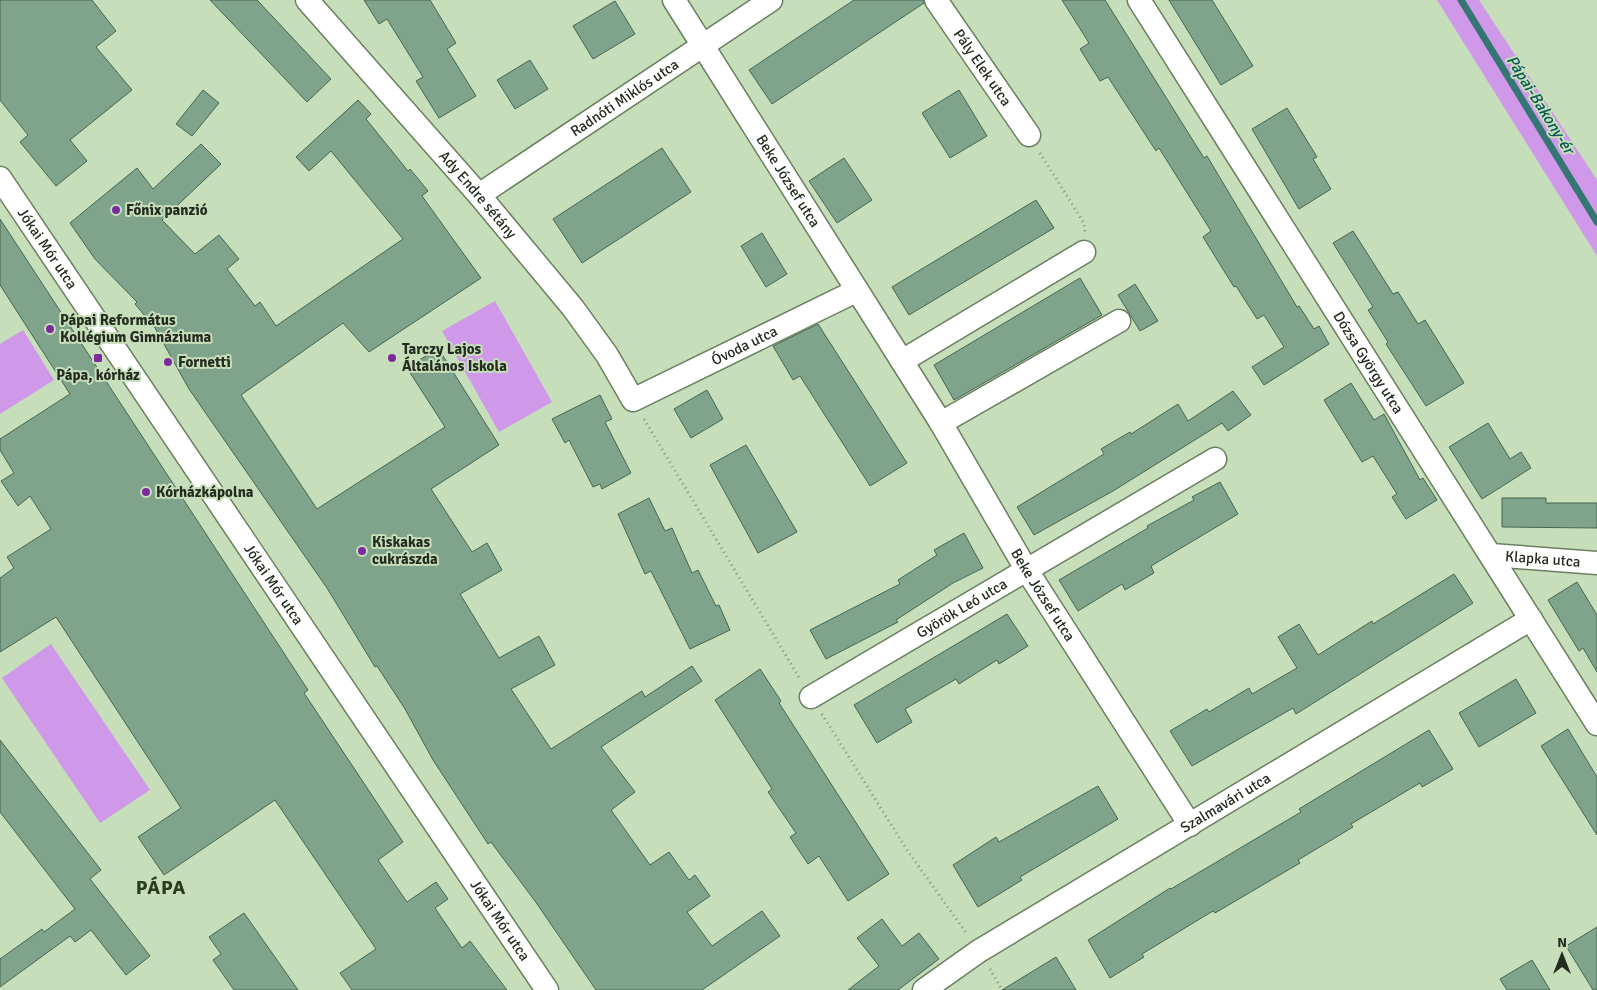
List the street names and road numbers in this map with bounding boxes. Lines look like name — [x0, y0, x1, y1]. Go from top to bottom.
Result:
street label: Pály Elek utca — [950, 26, 1015, 109]
street label: Radnóti Miklós utca — [567, 55, 682, 140]
street label: Beke József utca — [752, 131, 824, 231]
street label: Ady Endre sétány — [435, 147, 520, 242]
street label: Jókai Mór utca — [14, 205, 81, 292]
street label: Dózsa György utca — [1329, 308, 1407, 417]
street label: Óvoda utca — [708, 322, 780, 369]
street label: Jókai Mór utca — [240, 540, 307, 628]
street label: Beke József utca — [1007, 545, 1079, 645]
street label: Klapka utca — [1505, 547, 1581, 571]
street label: Györök Leó utca — [913, 574, 1010, 642]
street label: Szalmavári utca — [1177, 769, 1274, 837]
street label: Jókai Mór utca — [466, 876, 534, 964]

